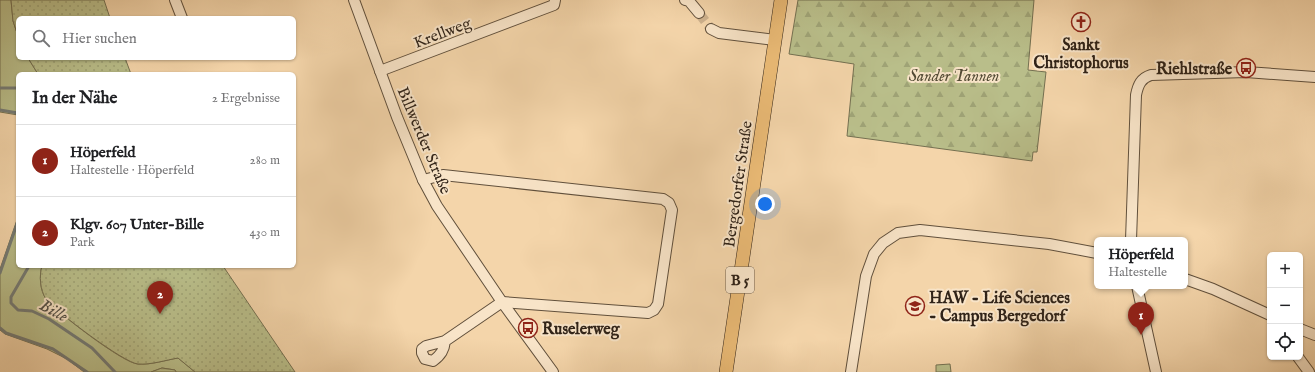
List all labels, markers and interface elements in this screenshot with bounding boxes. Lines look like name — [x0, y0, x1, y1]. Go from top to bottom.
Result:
church icon: Sankt Christophorus — [1070, 11, 1092, 33]
street label: Krellweg — [411, 14, 474, 54]
search box — [16, 16, 296, 60]
icon: search — [30, 27, 52, 49]
text: Hier suchen — [62, 29, 137, 48]
place label: Sankt Christophorus — [1033, 36, 1129, 74]
bus stop icon: Riehlstraße — [1235, 57, 1257, 79]
place label: Riehlstraße — [1156, 60, 1233, 80]
park label: Sander Tannen — [909, 67, 999, 87]
street label: Billwerder Straße — [392, 84, 455, 197]
text: In der Nähe — [32, 88, 117, 109]
text: 2 Ergebnisse — [212, 90, 280, 107]
street label: Bergedorfer Straße — [720, 120, 758, 249]
text: Höperfeld — [70, 143, 136, 162]
text: 1 — [43, 152, 47, 169]
text: 280 m — [250, 152, 280, 169]
text: Haltestelle · Höperfeld — [70, 162, 194, 179]
your location — [755, 194, 775, 214]
text: Klgv. 607 Unter-Bille — [70, 215, 204, 234]
text: 2 — [42, 224, 48, 241]
text: 430 m — [250, 224, 280, 241]
text: Park — [70, 234, 95, 251]
popup — [1094, 237, 1188, 289]
text: Höperfeld — [1108, 245, 1174, 264]
map controls — [1267, 252, 1303, 360]
button: + — [1267, 252, 1303, 288]
text: Haltestelle — [1108, 264, 1167, 281]
road number: B 5 — [726, 267, 754, 293]
pin: 2 — [147, 281, 173, 314]
button: − — [1267, 288, 1303, 324]
place label: HAW - Life Sciences - Campus Bergedorf — [929, 289, 1070, 327]
water label: Bille — [36, 295, 71, 328]
school or university icon: HAW - Life Sciences - Campus Bergedorf — [904, 295, 926, 317]
pin: 1 — [1128, 302, 1154, 335]
bus stop icon: Ruselerweg — [517, 317, 539, 339]
place label: Ruselerweg — [542, 320, 621, 340]
button: locate — [1267, 324, 1303, 360]

